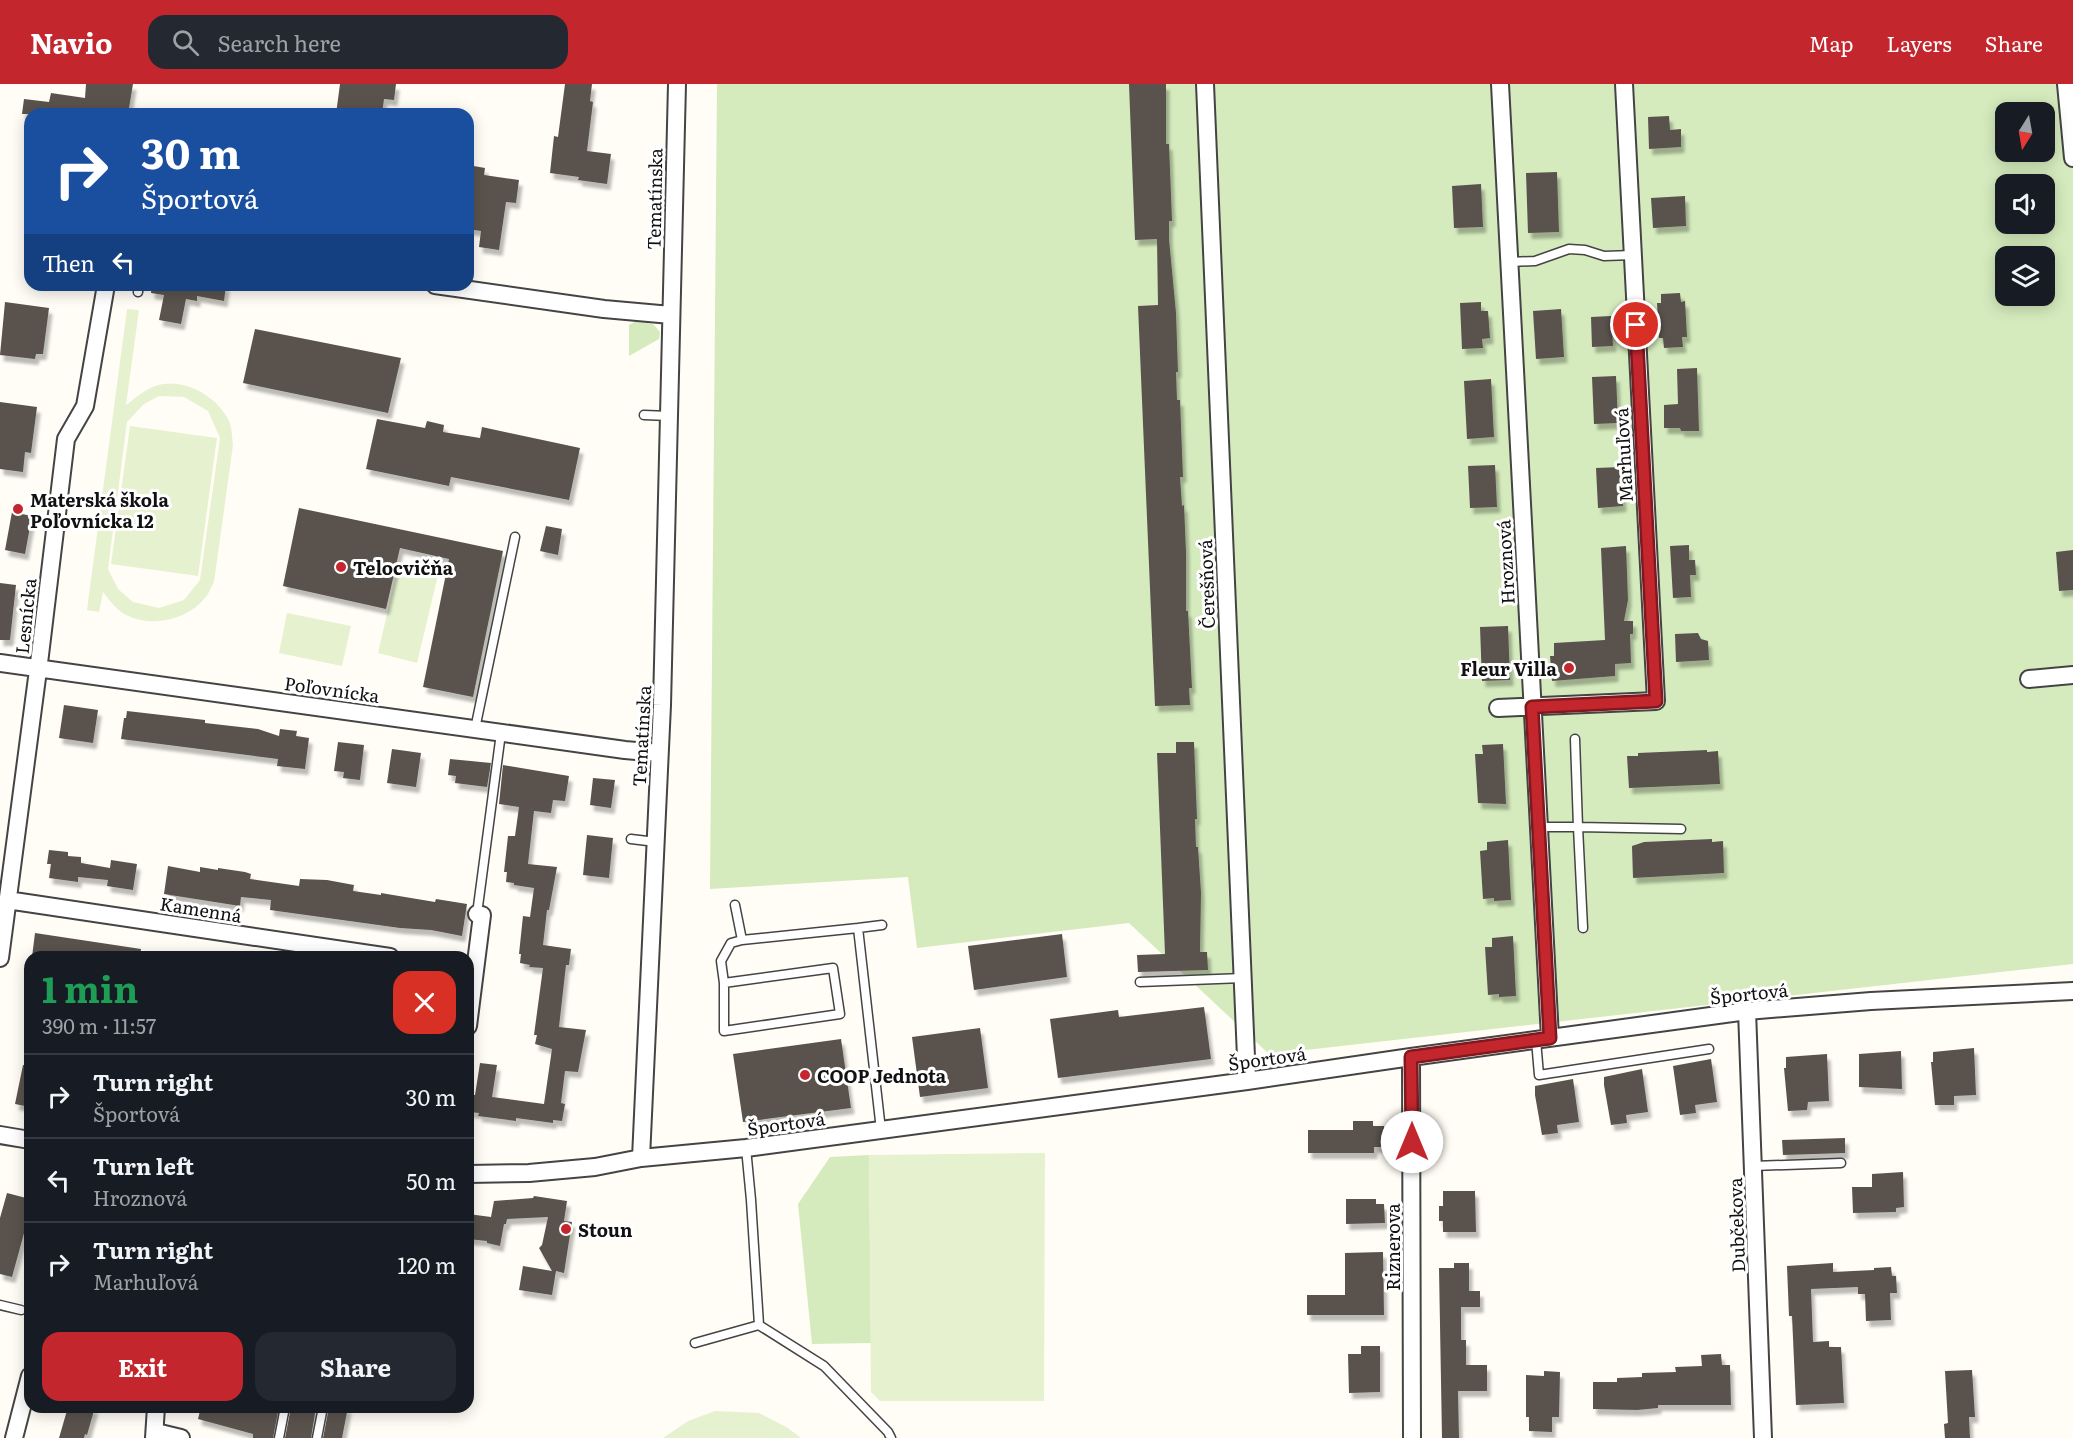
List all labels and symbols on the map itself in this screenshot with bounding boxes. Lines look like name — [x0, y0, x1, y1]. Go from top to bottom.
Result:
north arrow — [1995, 102, 2055, 162]
street label: Tematínska — [640, 148, 668, 250]
pin — [1610, 299, 1661, 350]
street label: Marhuľová — [1607, 407, 1639, 503]
place label: Materská škola Poľovnícka 12 — [30, 486, 169, 534]
marker: Materská škola Poľovnícka 12 — [11, 502, 25, 516]
street label: Hroznová — [1489, 519, 1521, 605]
street label: Čerešňová — [1191, 539, 1221, 629]
place label: Telocvičňa — [353, 554, 454, 581]
marker: Telocvičňa — [334, 560, 348, 574]
street label: Lesnícka — [8, 576, 42, 655]
place label: Fleur Villa — [1460, 655, 1558, 682]
marker: Fleur Villa — [1562, 661, 1576, 675]
street label: Poľovnícka — [283, 669, 382, 709]
street label: Tematínska — [625, 684, 657, 787]
street label: Kamenná — [158, 889, 244, 929]
street label: Športová — [1709, 975, 1790, 1011]
street label: Športová — [1226, 1039, 1308, 1077]
place label: COOP Jednota — [817, 1062, 947, 1089]
marker: COOP Jednota — [798, 1068, 812, 1082]
street label: Športová — [745, 1104, 827, 1142]
position arrow — [1380, 1110, 1444, 1174]
street label: Dubčekova — [1721, 1177, 1751, 1273]
street label: Riznerova — [1379, 1203, 1406, 1291]
place label: Stoun — [578, 1216, 633, 1243]
marker: Stoun — [559, 1222, 573, 1236]

